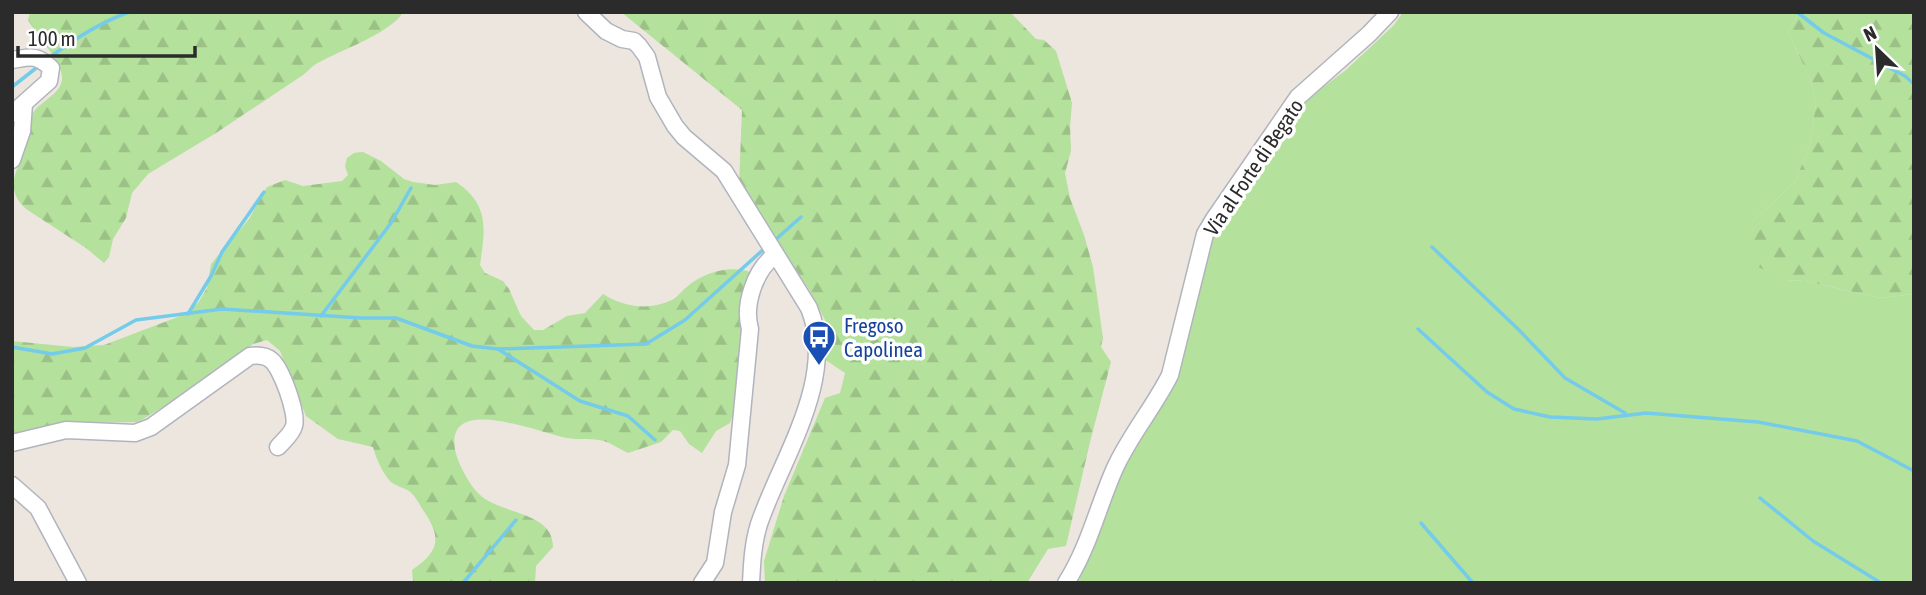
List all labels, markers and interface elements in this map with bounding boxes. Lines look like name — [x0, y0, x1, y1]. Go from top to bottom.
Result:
scale bar — [18, 14, 194, 58]
north arrow — [1842, 14, 1912, 84]
text: N — [1860, 21, 1880, 46]
text: 100 m — [28, 26, 76, 50]
street label: Via al Forte di Begato — [1198, 94, 1308, 240]
place label: Fregoso Capolinea — [844, 313, 923, 361]
bus stop icon: Fregoso Capolinea — [800, 318, 838, 367]

